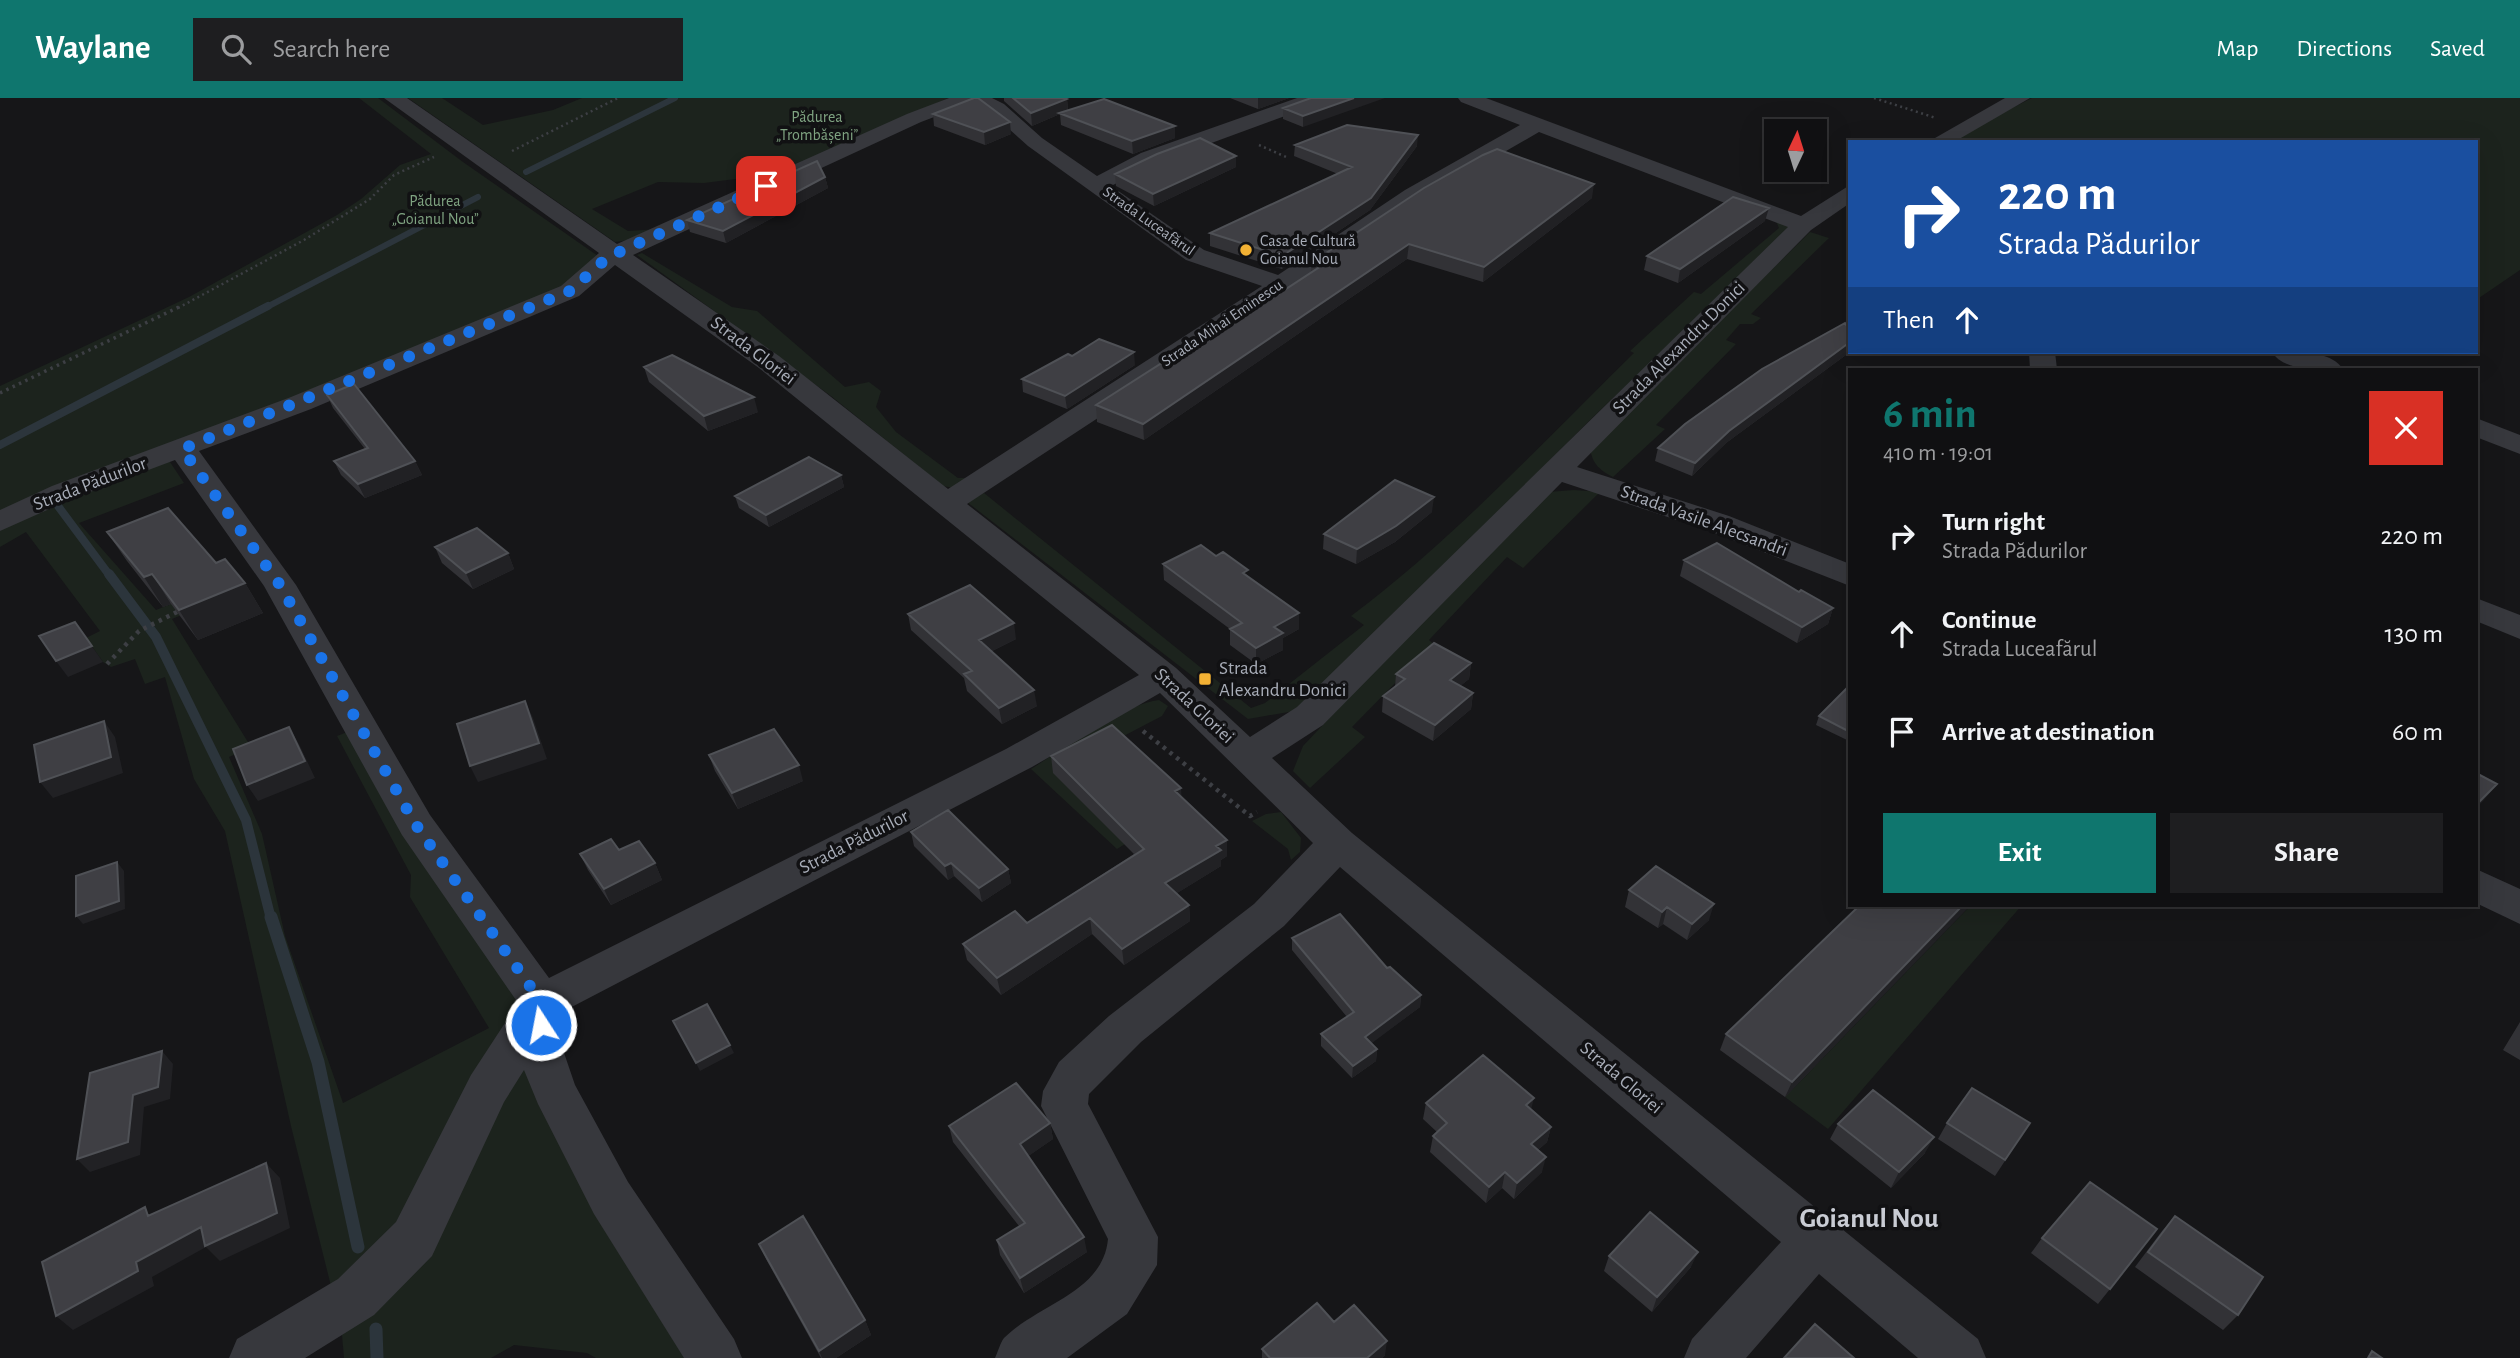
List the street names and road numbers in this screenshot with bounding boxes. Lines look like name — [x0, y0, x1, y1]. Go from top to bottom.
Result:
street label: Strada Luceafărul — [1100, 183, 1198, 259]
street label: Strada Mihai Eminescu — [1159, 277, 1285, 369]
street label: Strada Alexandru Donici — [1609, 278, 1749, 418]
street label: Strada Gloriei — [707, 313, 799, 389]
street label: Strada Pădurilor — [31, 454, 149, 514]
street label: Strada Vasile Alecsandri — [1618, 482, 1790, 560]
street label: Strada Gloriei — [1151, 665, 1237, 747]
street label: Strada Pădurilor — [796, 806, 912, 878]
street label: Strada Gloriei — [1576, 1038, 1666, 1118]

